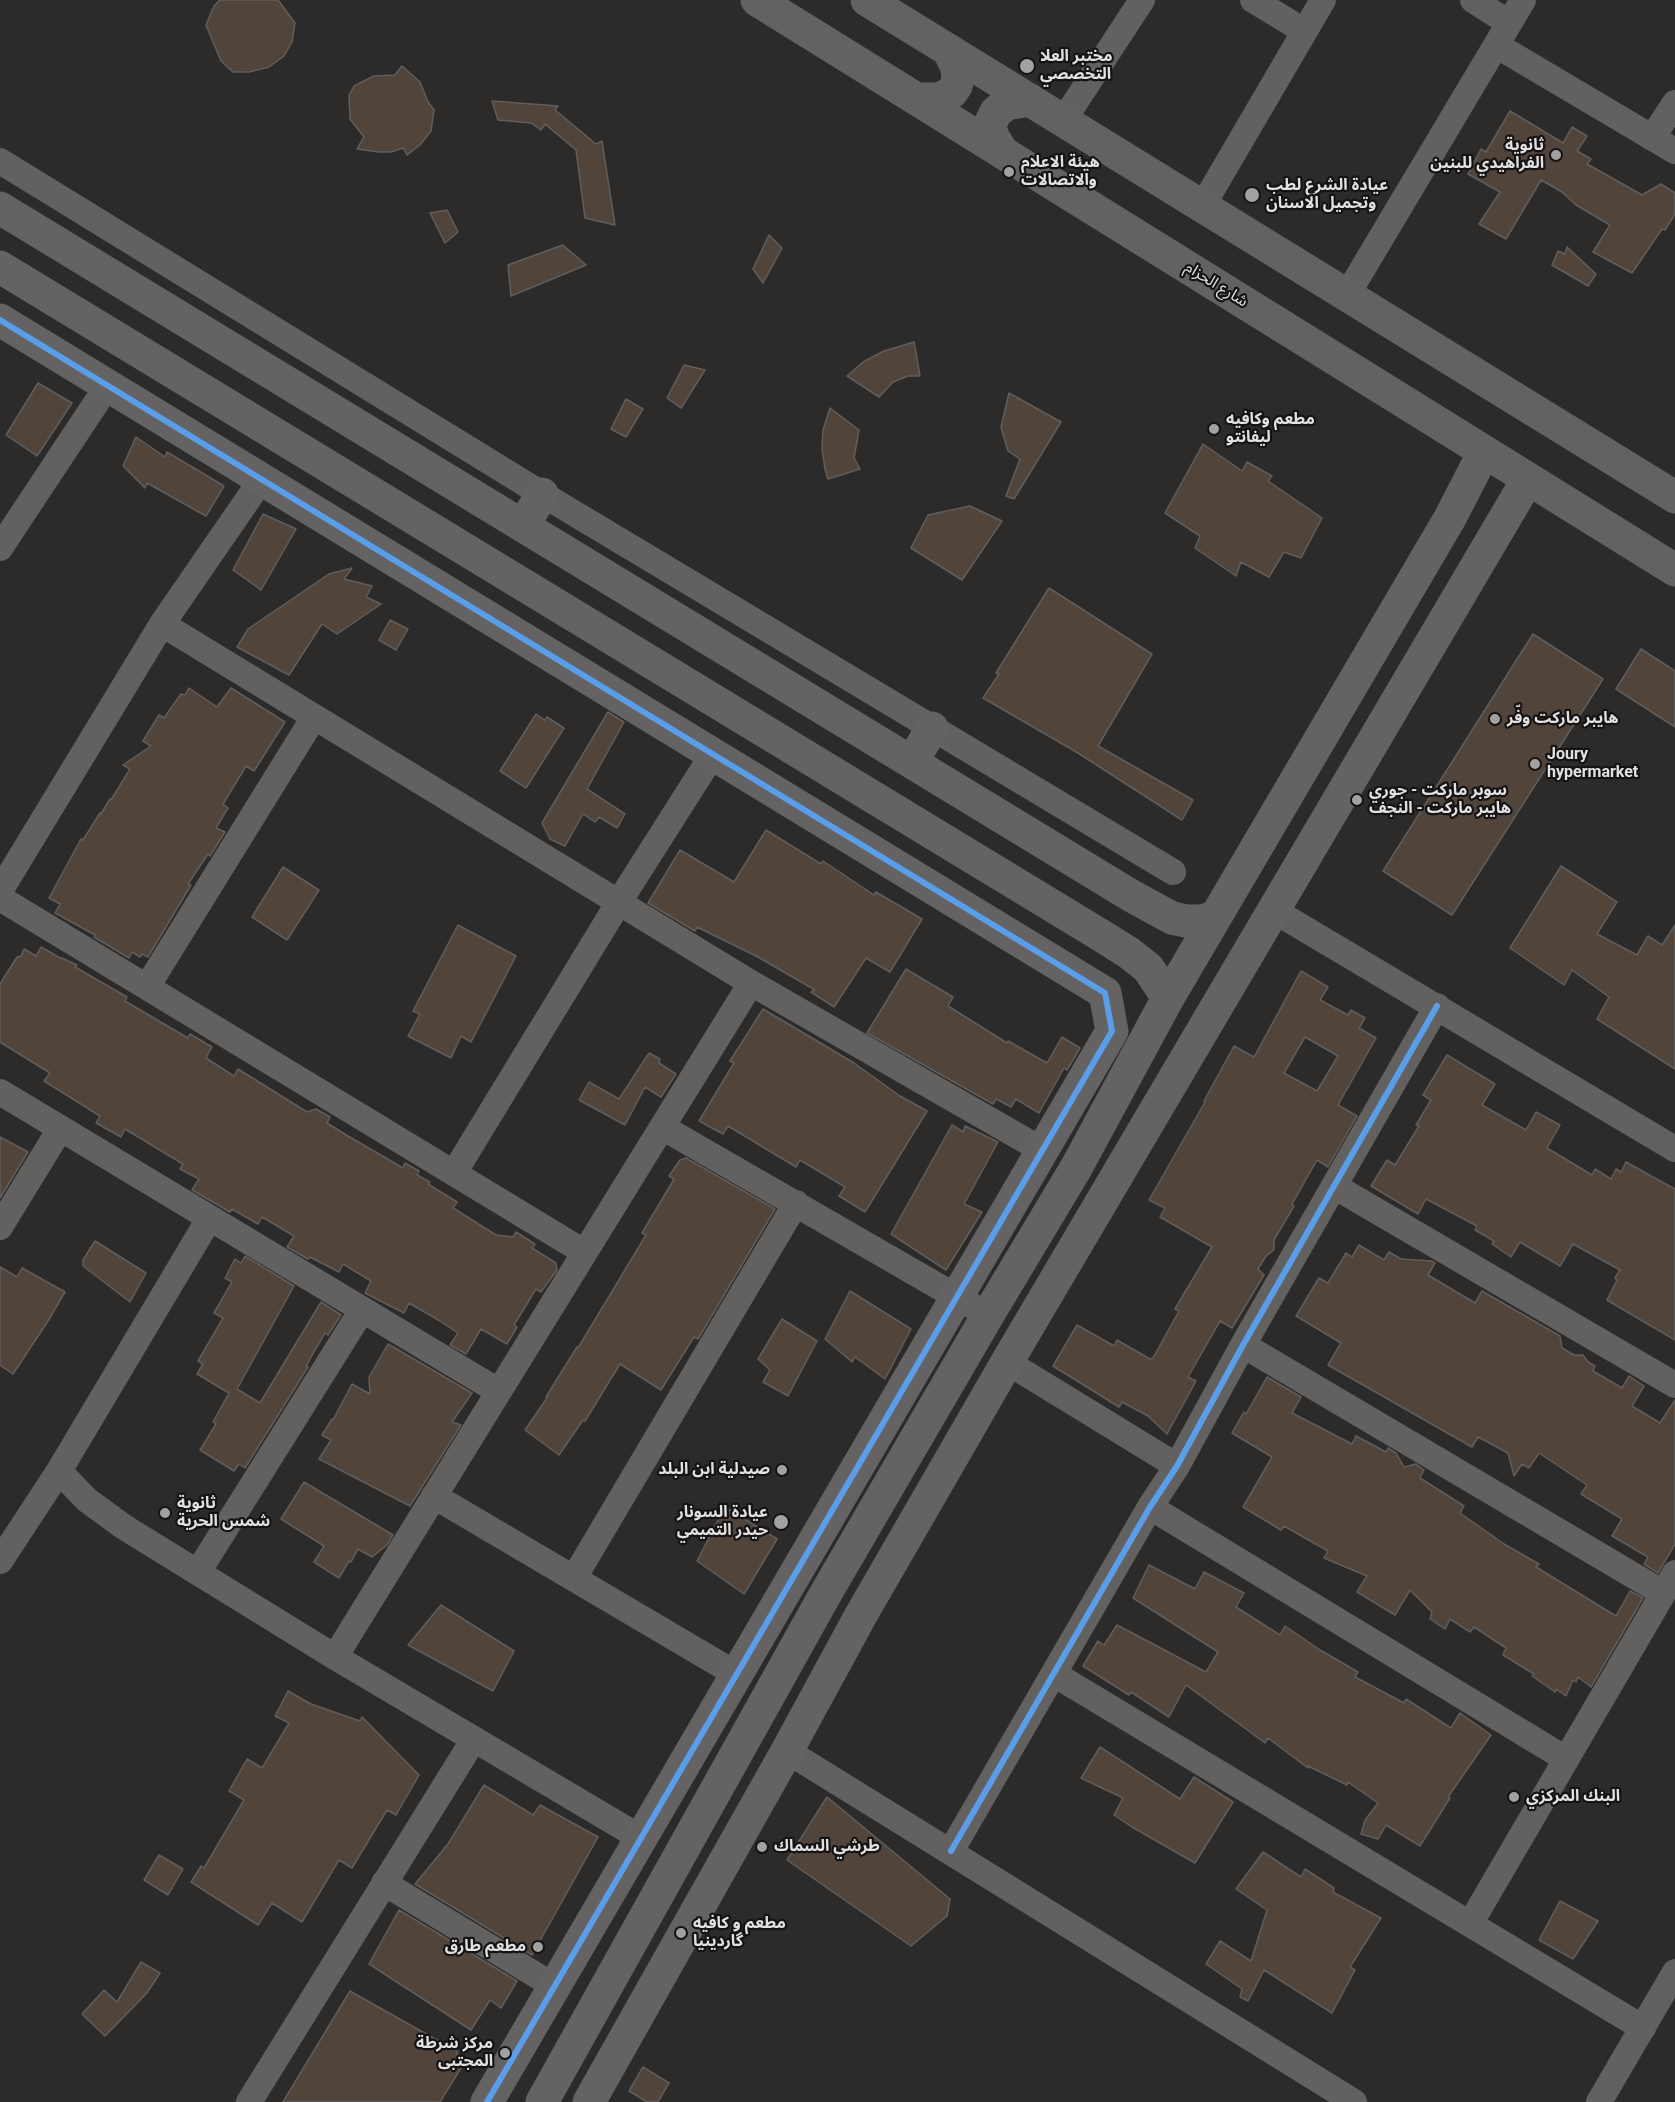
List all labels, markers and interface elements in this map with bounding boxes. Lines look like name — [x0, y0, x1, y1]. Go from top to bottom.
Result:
place label: مختبر العلا التخصصي — [1040, 47, 1112, 85]
marker: مختبر العلا التخصصي — [1018, 57, 1036, 75]
place label: ثانوية الفراهيدي للبنين — [1430, 136, 1544, 174]
marker: ثانوية الفراهيدي للبنين — [1549, 148, 1563, 162]
place label: هيئة الاعلام والاتصالات — [1021, 153, 1100, 191]
marker: هيئة الاعلام والاتصالات — [1002, 165, 1016, 179]
place label: عيادة الشرع لطب وتجميل الاسنان — [1266, 176, 1388, 214]
marker: عيادة الشرع لطب وتجميل الاسنان — [1243, 186, 1261, 204]
street label: شارع الحزام — [1181, 258, 1251, 312]
place label: مطعم وكافيه ليفانتو — [1226, 410, 1315, 448]
marker: مطعم وكافيه ليفانتو — [1207, 422, 1221, 436]
place label: هايبر ماركت وفّر — [1507, 709, 1618, 729]
marker: هايبر ماركت وفّر — [1488, 712, 1502, 726]
place label: Joury hypermarket — [1547, 745, 1638, 783]
marker: Joury hypermarket — [1528, 757, 1542, 771]
place label: سوبر ماركت - جوري هايبر ماركت - النجف — [1369, 781, 1511, 819]
marker: سوبر ماركت - جوري هايبر ماركت - النجف — [1350, 793, 1364, 807]
place label: صيدلية ابن البلد — [658, 1460, 770, 1480]
marker: صيدلية ابن البلد — [775, 1463, 789, 1477]
place label: ثانوية شمس الحرية — [177, 1494, 270, 1532]
place label: عيادة السونار حيدر التميمي — [677, 1503, 768, 1541]
marker: ثانوية شمس الحرية — [158, 1506, 172, 1520]
marker: عيادة السونار حيدر التميمي — [772, 1513, 790, 1531]
place label: البنك المركزي — [1526, 1787, 1620, 1807]
marker: البنك المركزي — [1507, 1790, 1521, 1804]
place label: طرشي السماك — [774, 1837, 880, 1857]
marker: طرشي السماك — [755, 1840, 769, 1854]
place label: مطعم و كافيه گاردينيا — [693, 1914, 786, 1952]
marker: مطعم و كافيه گاردينيا — [674, 1926, 688, 1940]
place label: مطعم طارق — [445, 1937, 526, 1957]
marker: مطعم طارق — [531, 1940, 545, 1954]
place label: مركز شرطة المجتبى — [416, 2034, 493, 2072]
marker: مركز شرطة المجتبى — [498, 2046, 512, 2060]

